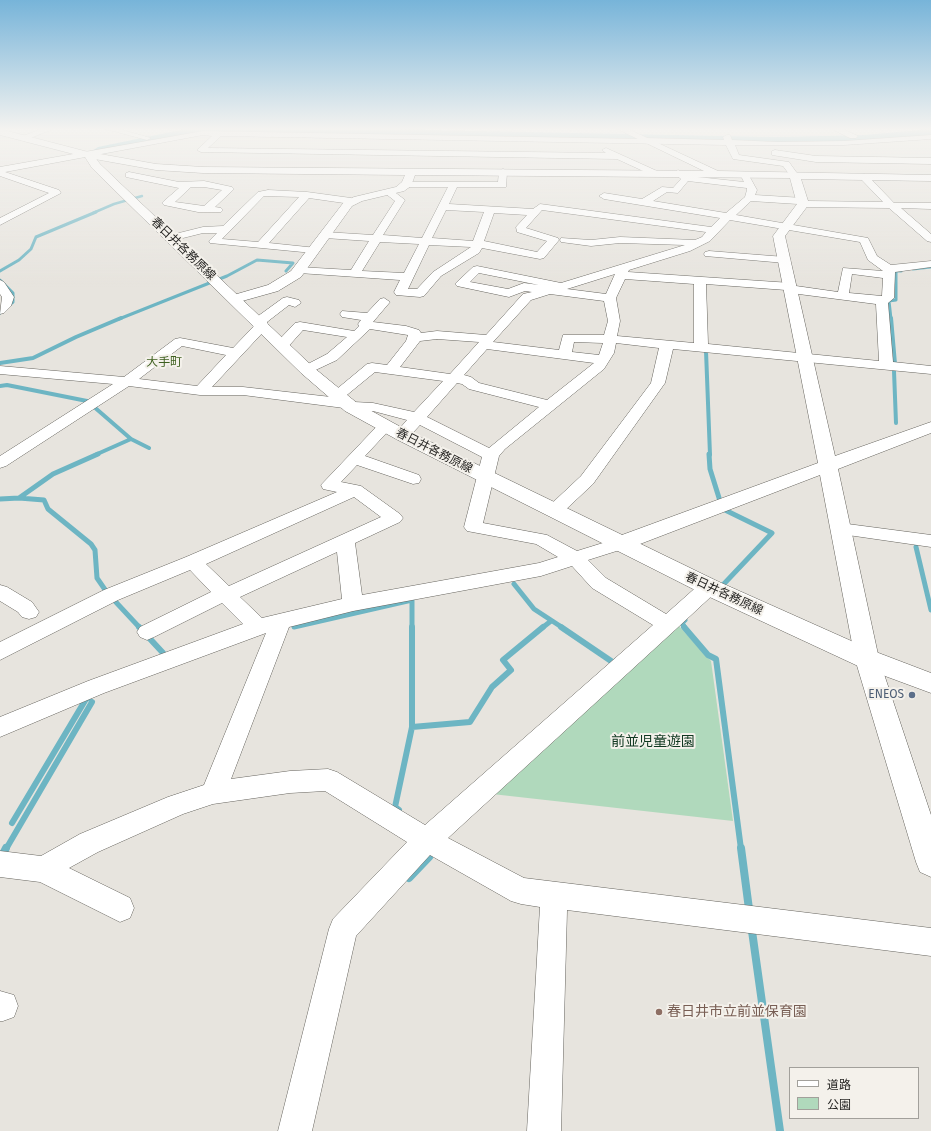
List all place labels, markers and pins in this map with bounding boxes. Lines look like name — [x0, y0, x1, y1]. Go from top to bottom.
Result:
place label: ENEOS — [868, 688, 904, 702]
marker: ENEOS — [907, 690, 917, 700]
place label: 春日井市立前並保育園 — [667, 1004, 807, 1020]
marker: 春日井市立前並保育園 — [654, 1007, 664, 1017]

